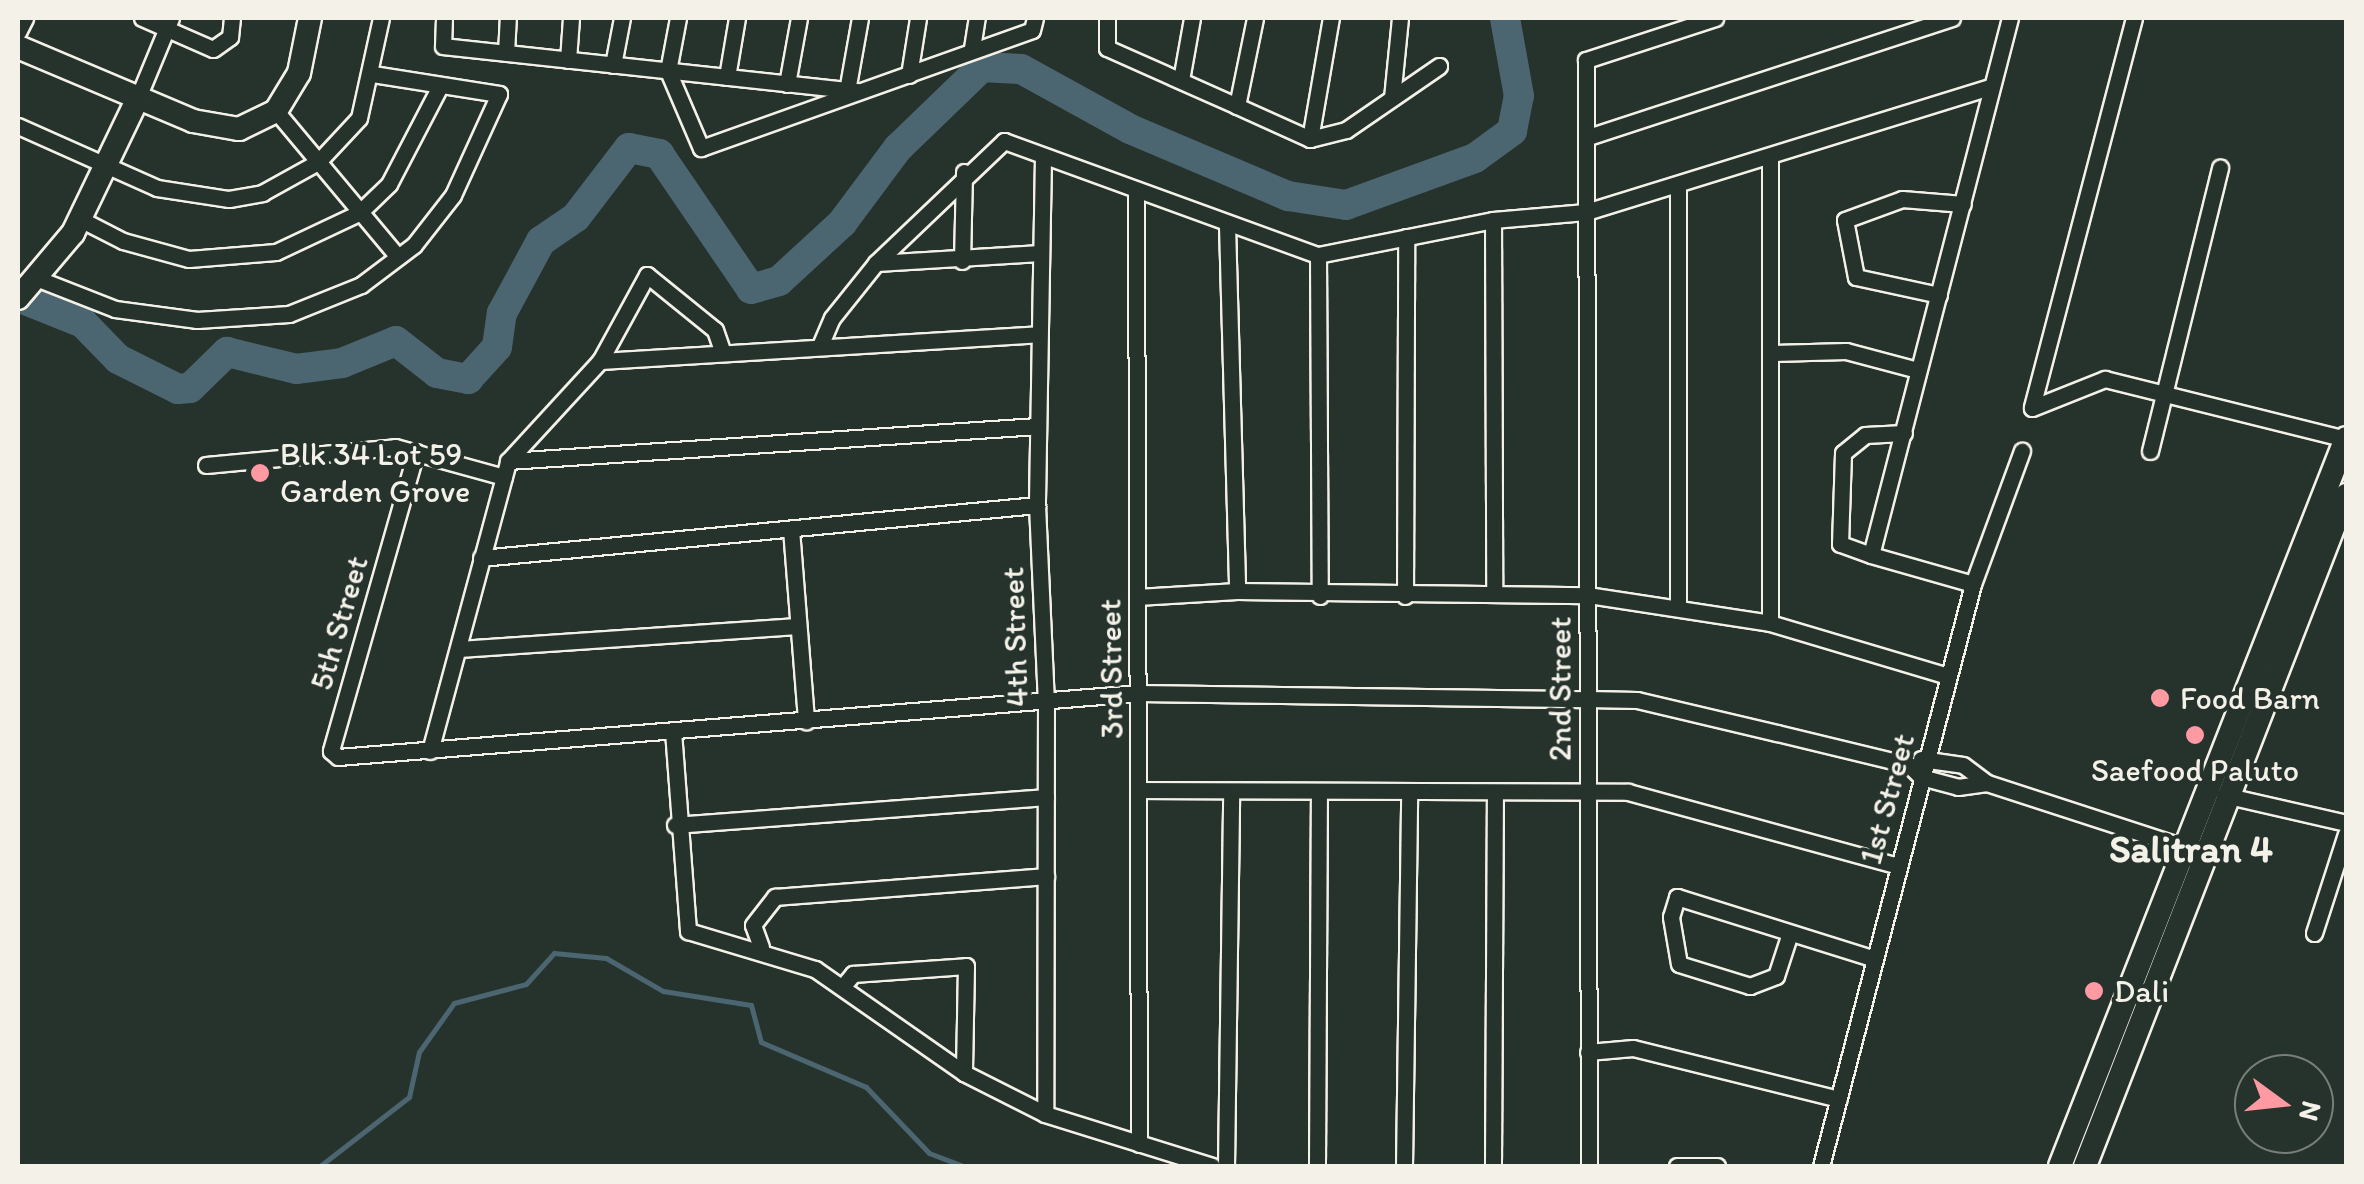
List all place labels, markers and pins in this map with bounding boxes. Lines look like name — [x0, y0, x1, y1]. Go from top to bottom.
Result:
place label: Blk 34 Lot 59 Garden Grove — [280, 436, 470, 511]
marker: Blk 34 Lot 59 Garden Grove — [249, 462, 271, 484]
place label: Food Barn — [2180, 679, 2320, 717]
marker: Food Barn — [2149, 687, 2171, 709]
marker: Saefood Paluto — [2184, 724, 2206, 746]
place label: Saefood Paluto — [2091, 751, 2299, 789]
place label: Dali — [2114, 972, 2169, 1010]
marker: Dali — [2083, 980, 2105, 1002]

